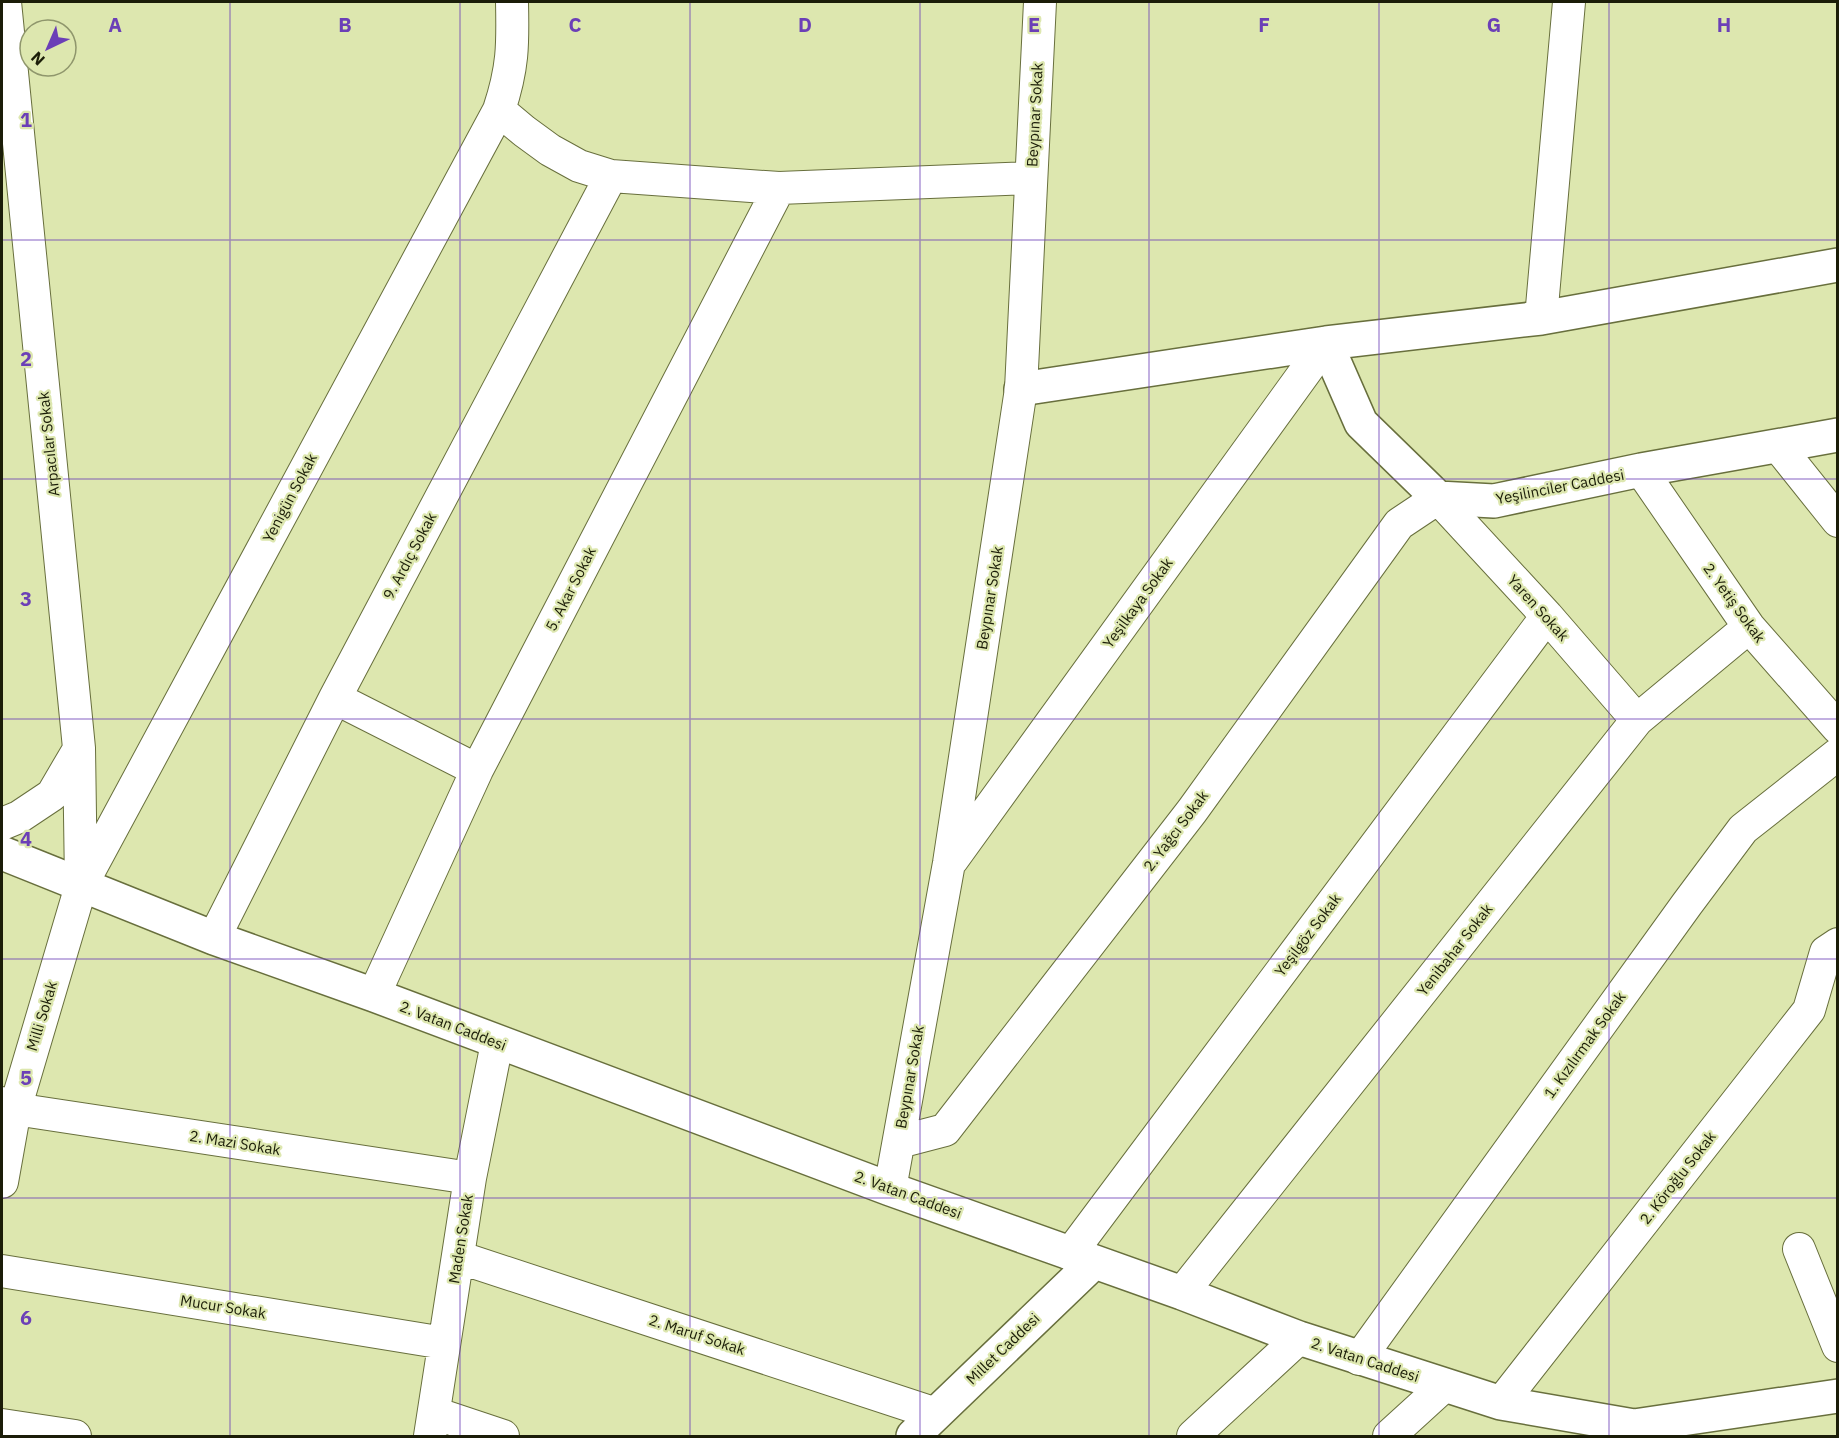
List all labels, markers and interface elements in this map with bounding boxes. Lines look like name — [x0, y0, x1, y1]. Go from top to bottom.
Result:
text: A — [108, 11, 122, 38]
text: B — [338, 11, 352, 38]
text: C — [568, 11, 582, 38]
text: D — [798, 11, 812, 38]
text: E — [1028, 11, 1040, 38]
text: F — [1258, 11, 1270, 38]
text: G — [1487, 11, 1501, 38]
text: H — [1717, 11, 1731, 38]
north arrow — [18, 18, 78, 78]
text: N — [26, 48, 49, 70]
street label: Beypınar Sokak — [1022, 62, 1047, 168]
text: 1 — [20, 106, 32, 133]
text: 2 — [20, 345, 32, 372]
street label: Arpacılar Sokak — [34, 391, 63, 497]
street label: Yenigün Sokak — [258, 450, 321, 545]
street label: Yeşilinciler Caddesi — [1494, 465, 1626, 508]
street label: 9. Ardıç Sokak — [379, 509, 441, 603]
street label: 5. Akar Sokak — [541, 543, 600, 634]
street label: Beypınar Sokak — [972, 545, 1007, 651]
street label: Yeşilkaya Sokak — [1098, 554, 1177, 652]
street label: 2. Yetiş Sokak — [1699, 559, 1770, 646]
street label: Yaren Sokak — [1504, 571, 1573, 645]
text: 3 — [20, 585, 32, 612]
street label: 2. Yağcı Sokak — [1139, 786, 1212, 875]
text: 4 — [20, 825, 32, 852]
street label: Yeşilgöz Sokak — [1270, 889, 1345, 980]
street label: Yenibahar Sokak — [1413, 900, 1497, 1000]
street label: Milli Sokak — [22, 978, 61, 1053]
street label: 1. Kızılırmak Sokak — [1540, 988, 1630, 1102]
street label: 2. Vatan Caddesi — [397, 996, 509, 1055]
street label: Beypınar Sokak — [891, 1024, 928, 1130]
text: 5 — [20, 1064, 32, 1091]
street label: 2. Mazi Sokak — [188, 1126, 282, 1159]
street label: 2. Köroğlu Sokak — [1635, 1127, 1720, 1228]
street label: 2. Vatan Caddesi — [852, 1166, 964, 1223]
street label: Maden Sokak — [444, 1193, 477, 1285]
street label: Mucur Sokak — [179, 1290, 267, 1323]
text: 6 — [20, 1304, 32, 1331]
street label: Millet Caddesi — [962, 1309, 1043, 1388]
street label: 2. Maruf Sokak — [647, 1310, 748, 1359]
street label: 2. Vatan Caddesi — [1309, 1333, 1422, 1386]

